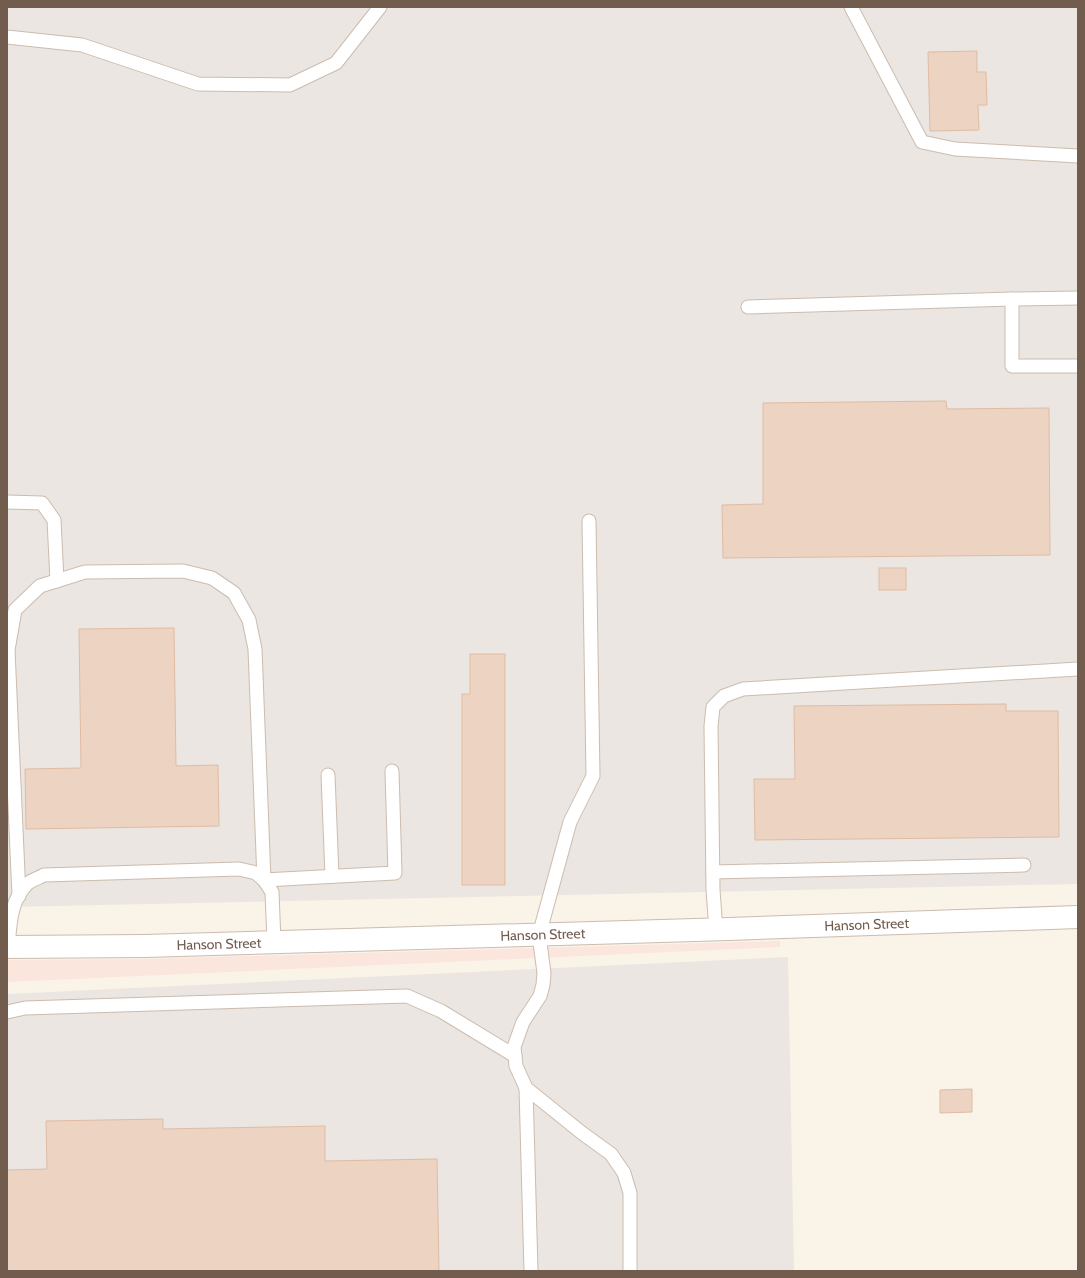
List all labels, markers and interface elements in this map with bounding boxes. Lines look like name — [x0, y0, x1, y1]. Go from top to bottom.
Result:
street label: Hanson Street — [824, 914, 910, 935]
street label: Hanson Street — [500, 924, 586, 945]
street label: Hanson Street — [176, 934, 262, 954]

